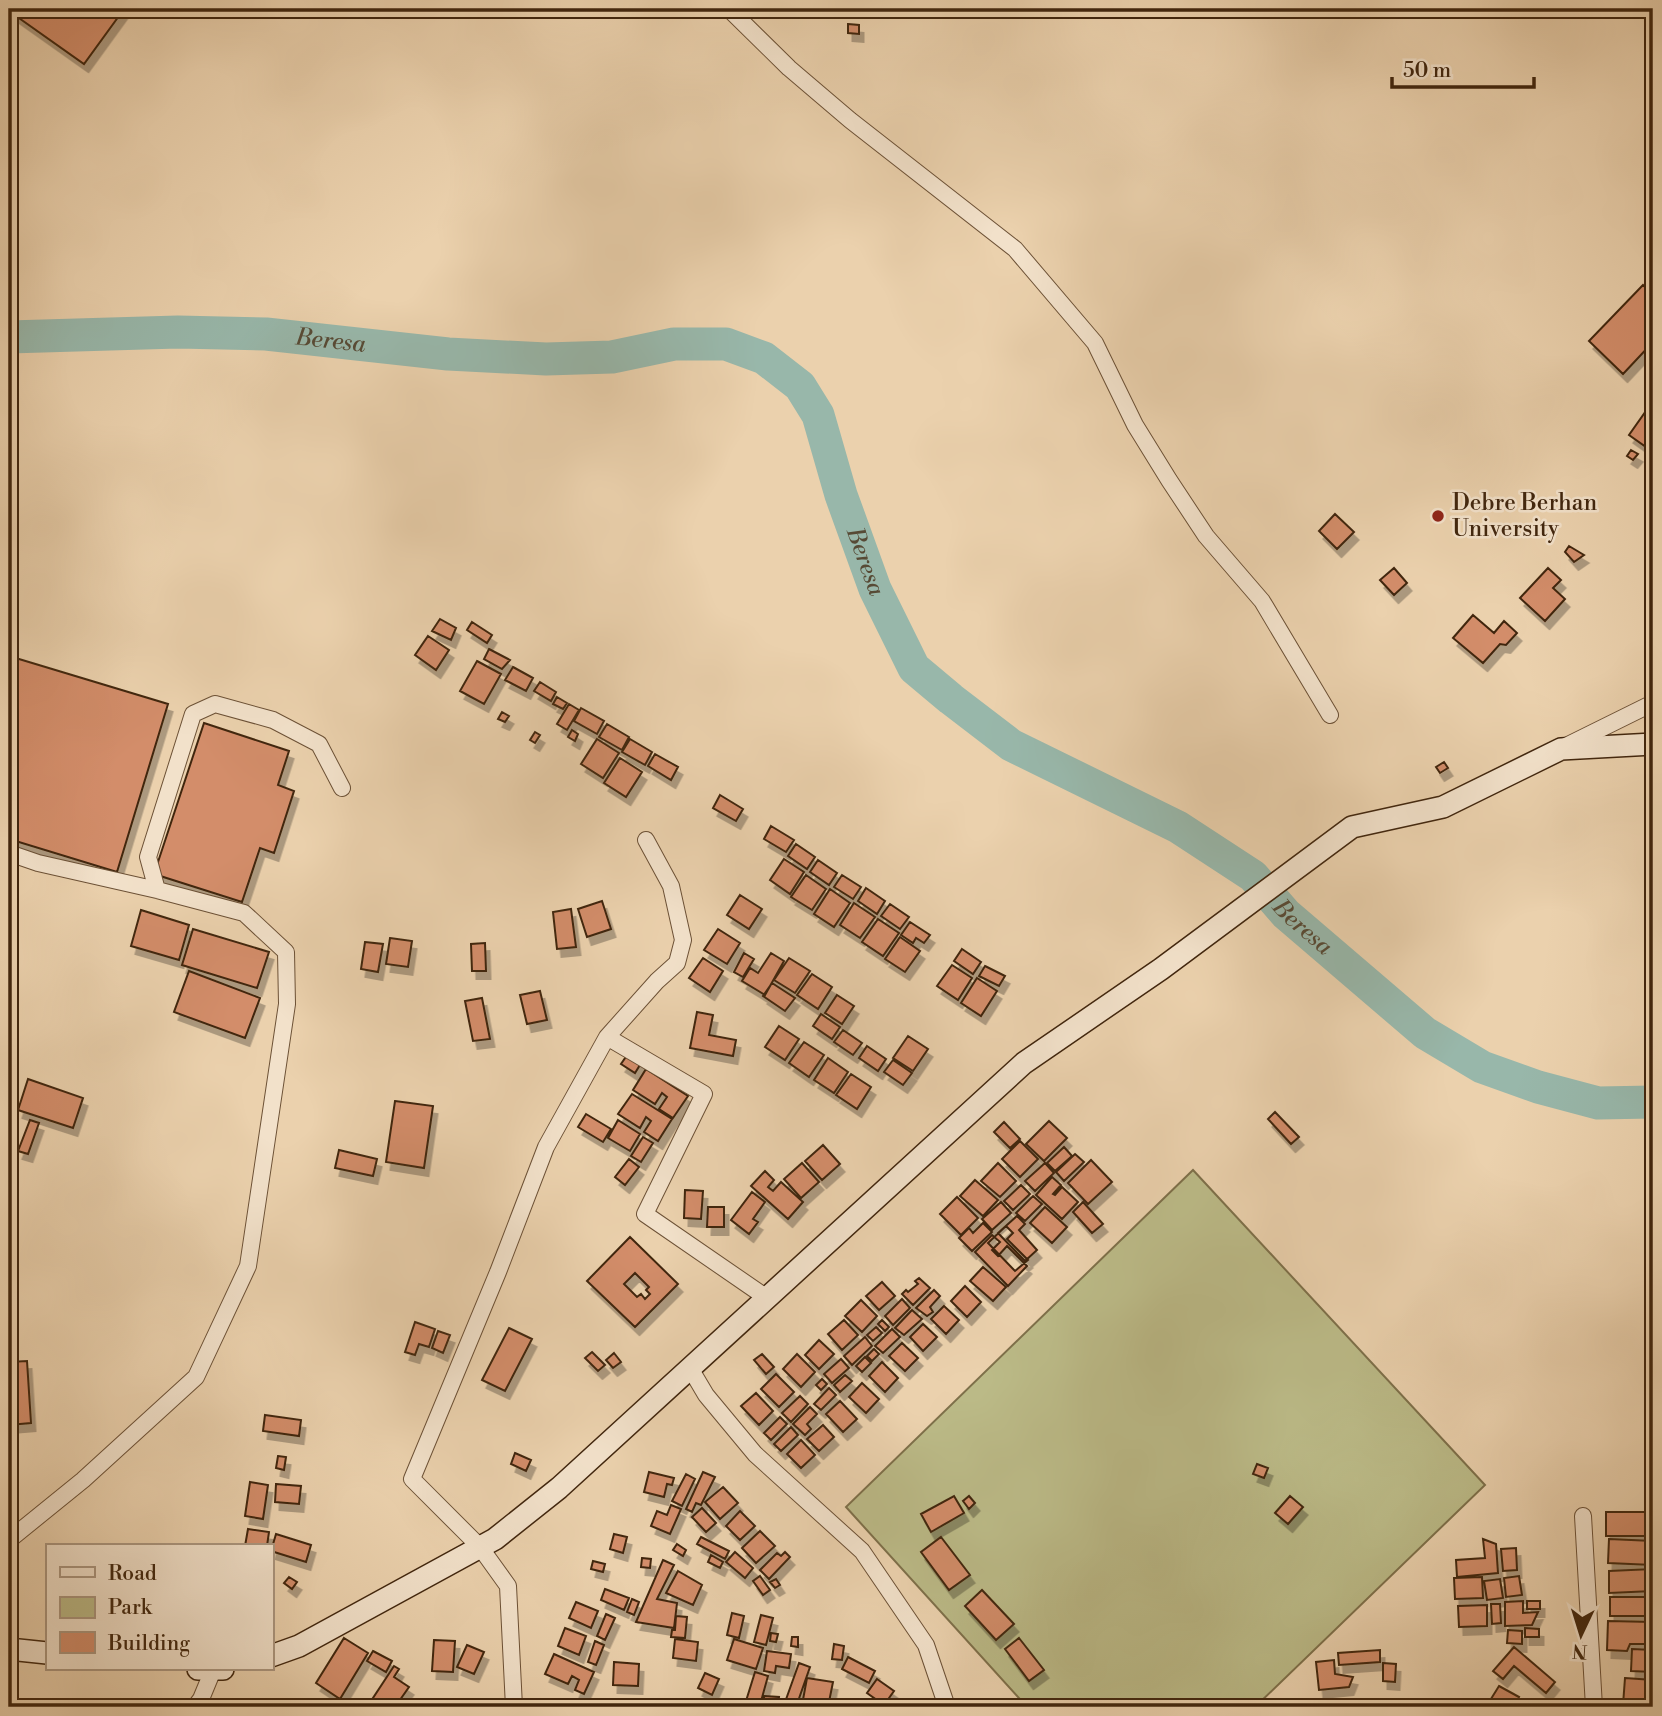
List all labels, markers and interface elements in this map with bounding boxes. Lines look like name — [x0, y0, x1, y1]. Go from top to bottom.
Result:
scale bar — [1392, 46, 1534, 90]
text: 50 m — [1403, 58, 1451, 84]
water label: Beresa — [293, 322, 368, 360]
place label: Debre Berhan University — [1452, 489, 1597, 543]
marker: Debre Berhan University — [1430, 508, 1446, 524]
water label: Beresa — [839, 522, 891, 601]
water label: Beresa — [1265, 893, 1339, 962]
legend — [46, 1544, 273, 1670]
text: Road — [108, 1561, 157, 1587]
text: Park — [108, 1595, 153, 1621]
north arrow — [1546, 1600, 1616, 1670]
text: Building — [107, 1631, 190, 1657]
text: N — [1572, 1638, 1588, 1663]

